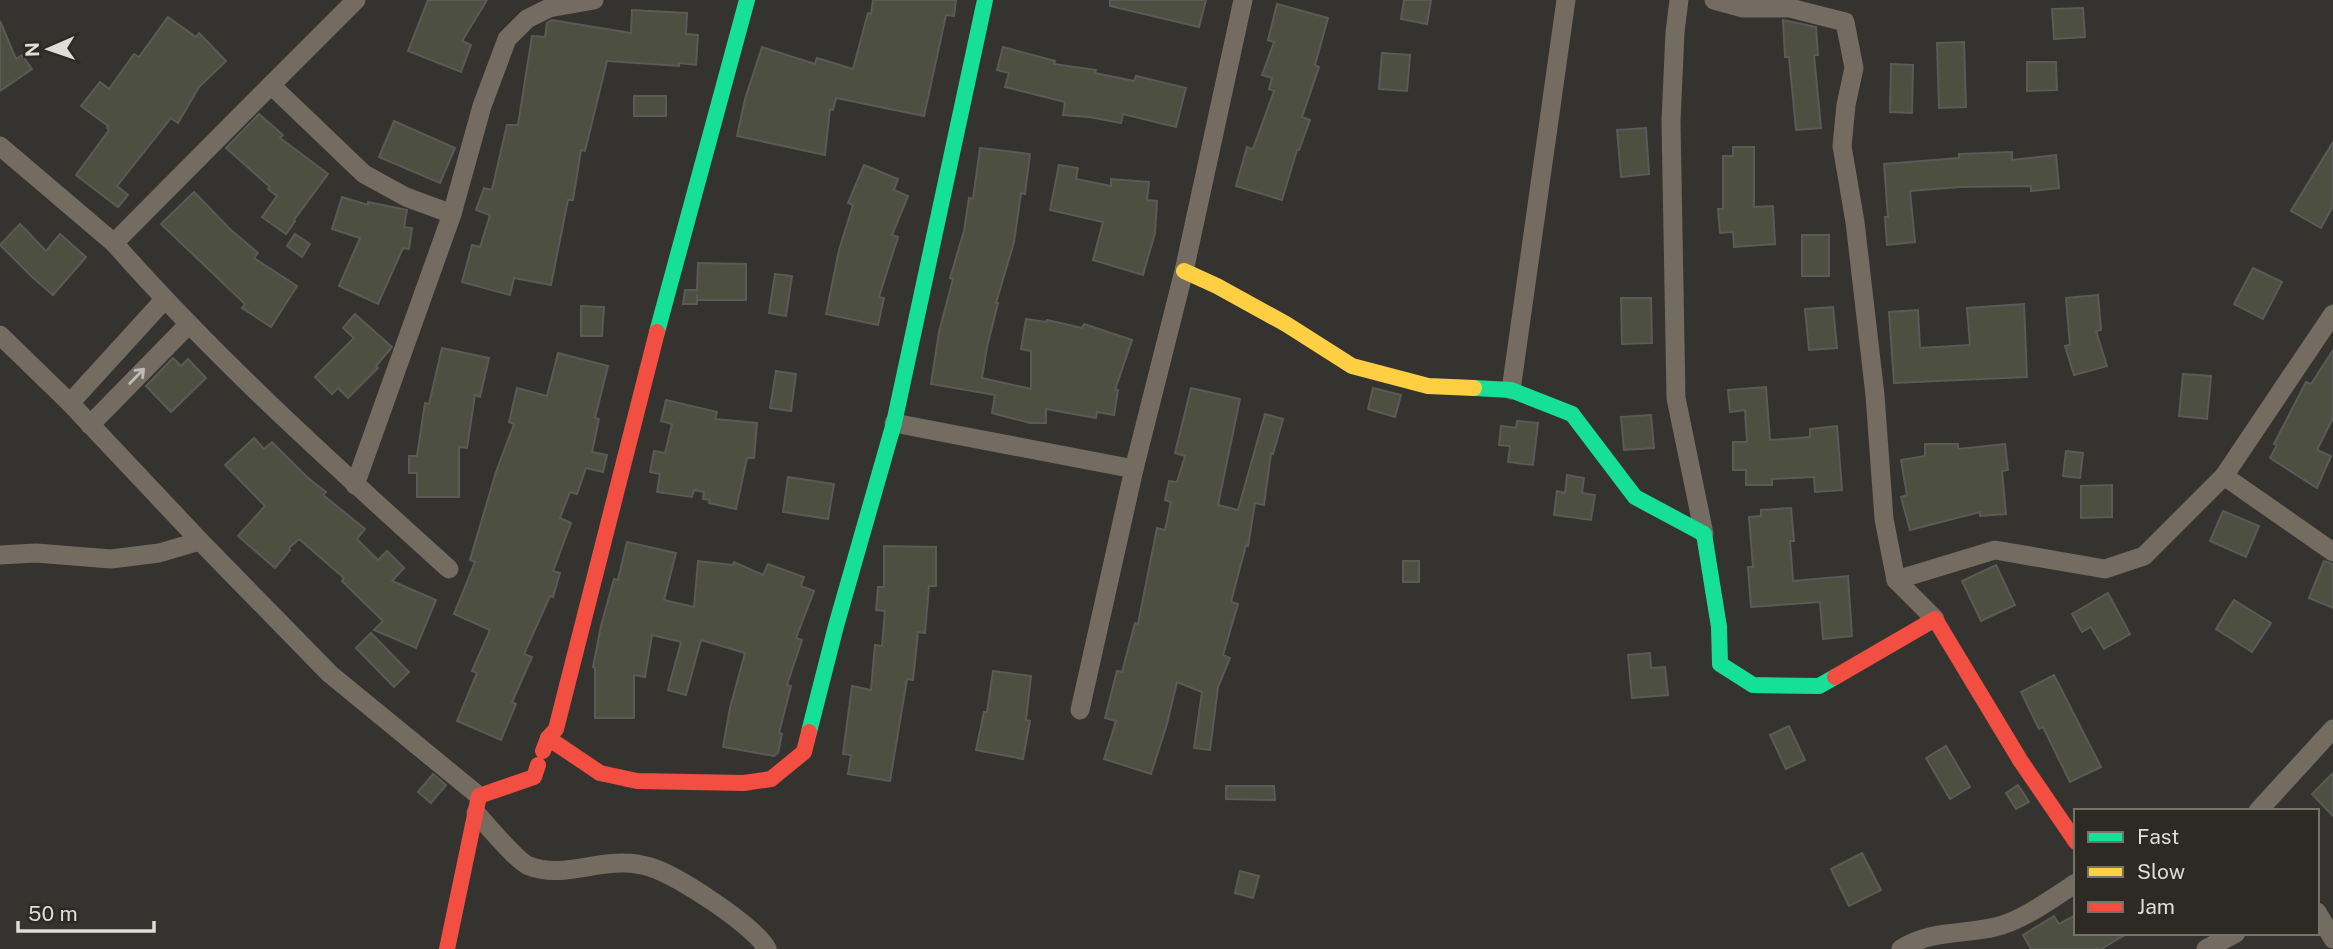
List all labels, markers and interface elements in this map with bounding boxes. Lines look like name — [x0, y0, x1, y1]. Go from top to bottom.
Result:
north arrow — [14, 14, 84, 84]
text: N — [21, 42, 43, 57]
one-way arrow — [129, 368, 146, 385]
legend — [2074, 809, 2319, 935]
text: Fast — [2137, 824, 2179, 849]
text: Slow — [2137, 859, 2185, 884]
scale bar — [18, 890, 154, 934]
text: Jam — [2137, 894, 2175, 919]
text: 50 m — [28, 901, 78, 926]

